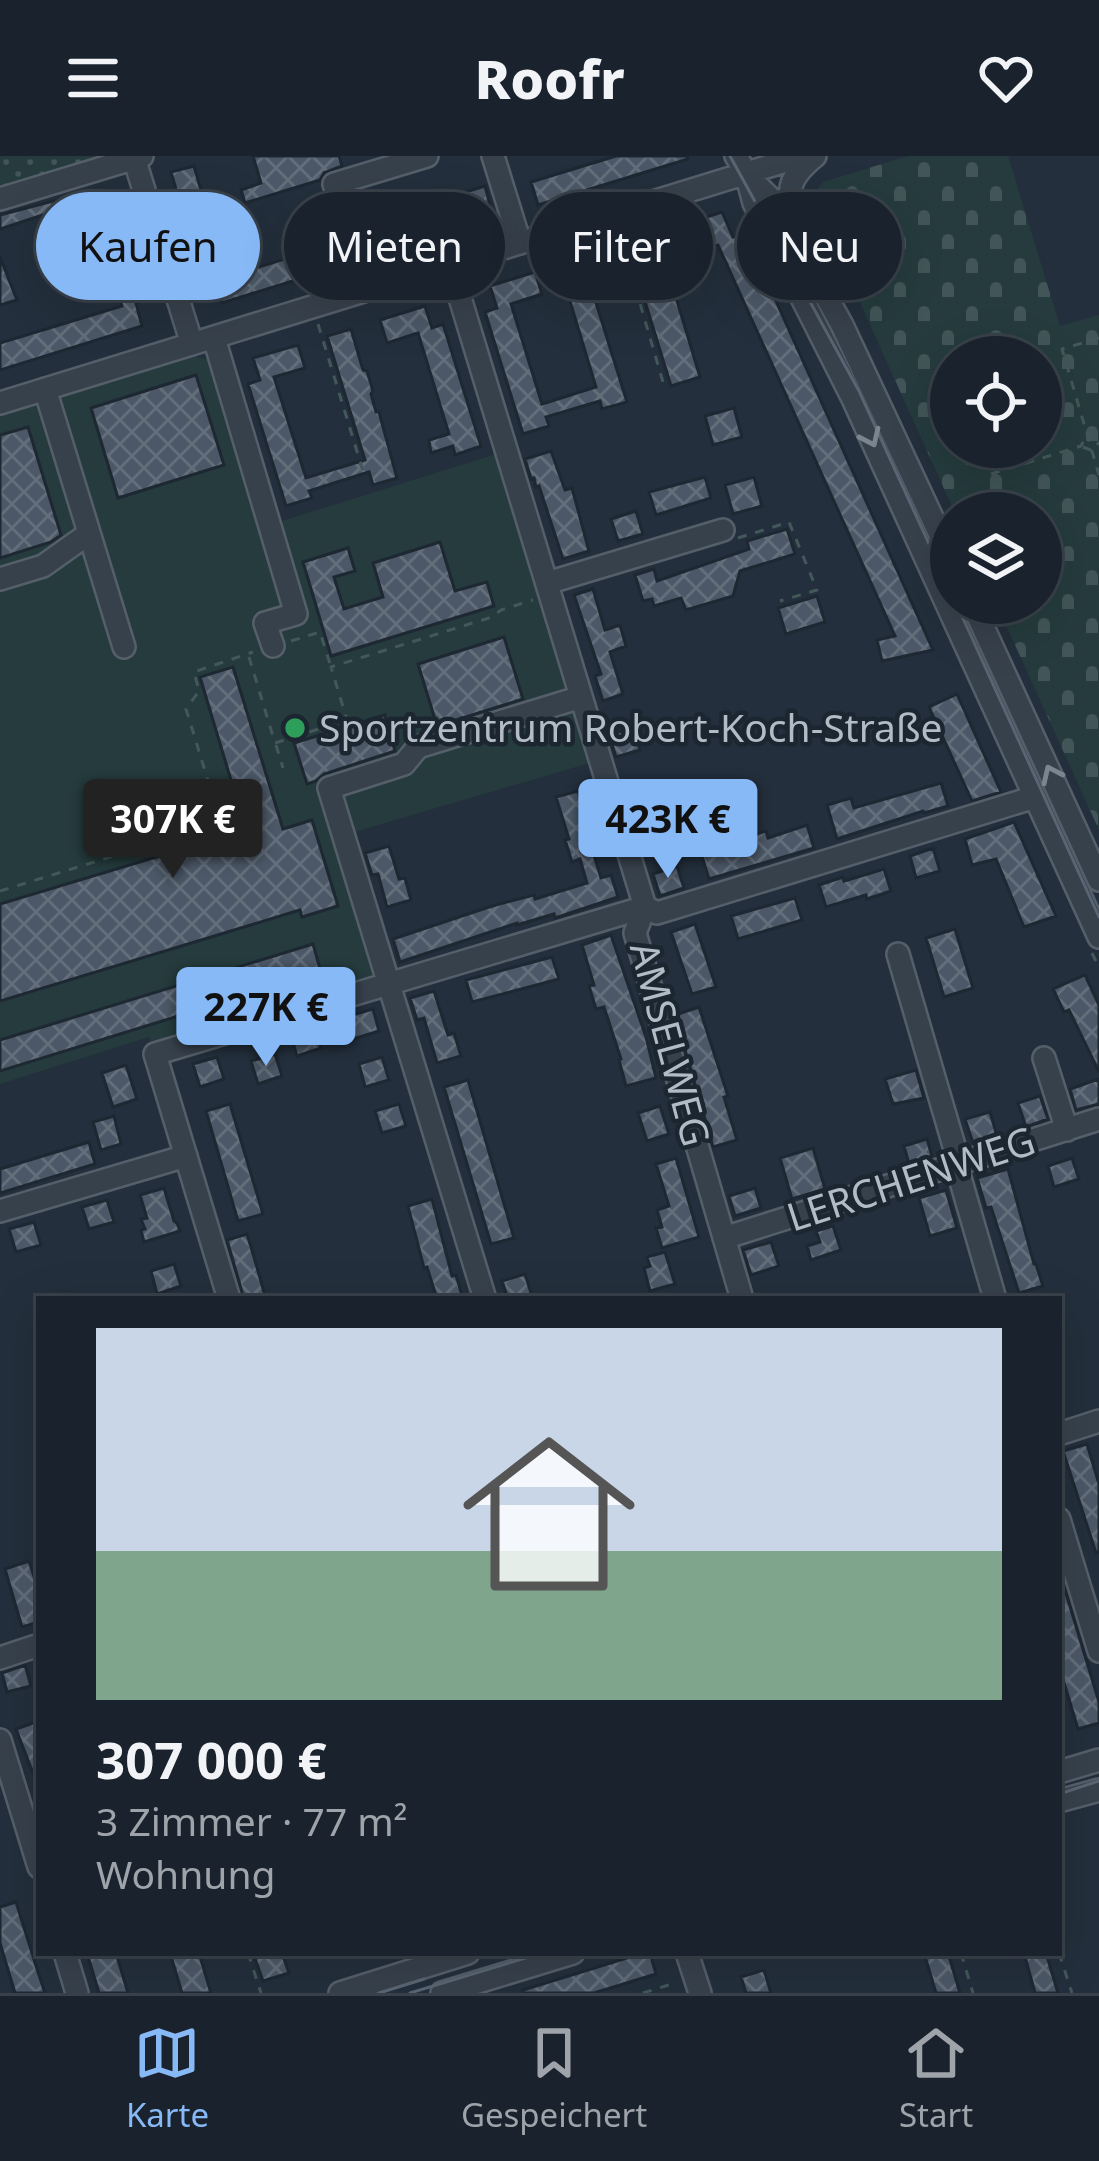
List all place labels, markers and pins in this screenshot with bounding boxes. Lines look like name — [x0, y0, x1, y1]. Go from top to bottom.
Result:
place label: Sportzentrum Robert-Koch-Straße — [319, 700, 943, 753]
marker: Sportzentrum Robert-Koch-Straße — [282, 715, 308, 741]
pin: 307K € — [75, 779, 271, 881]
pin: 423K € — [570, 779, 766, 881]
pin: 227K € — [168, 967, 364, 1069]

